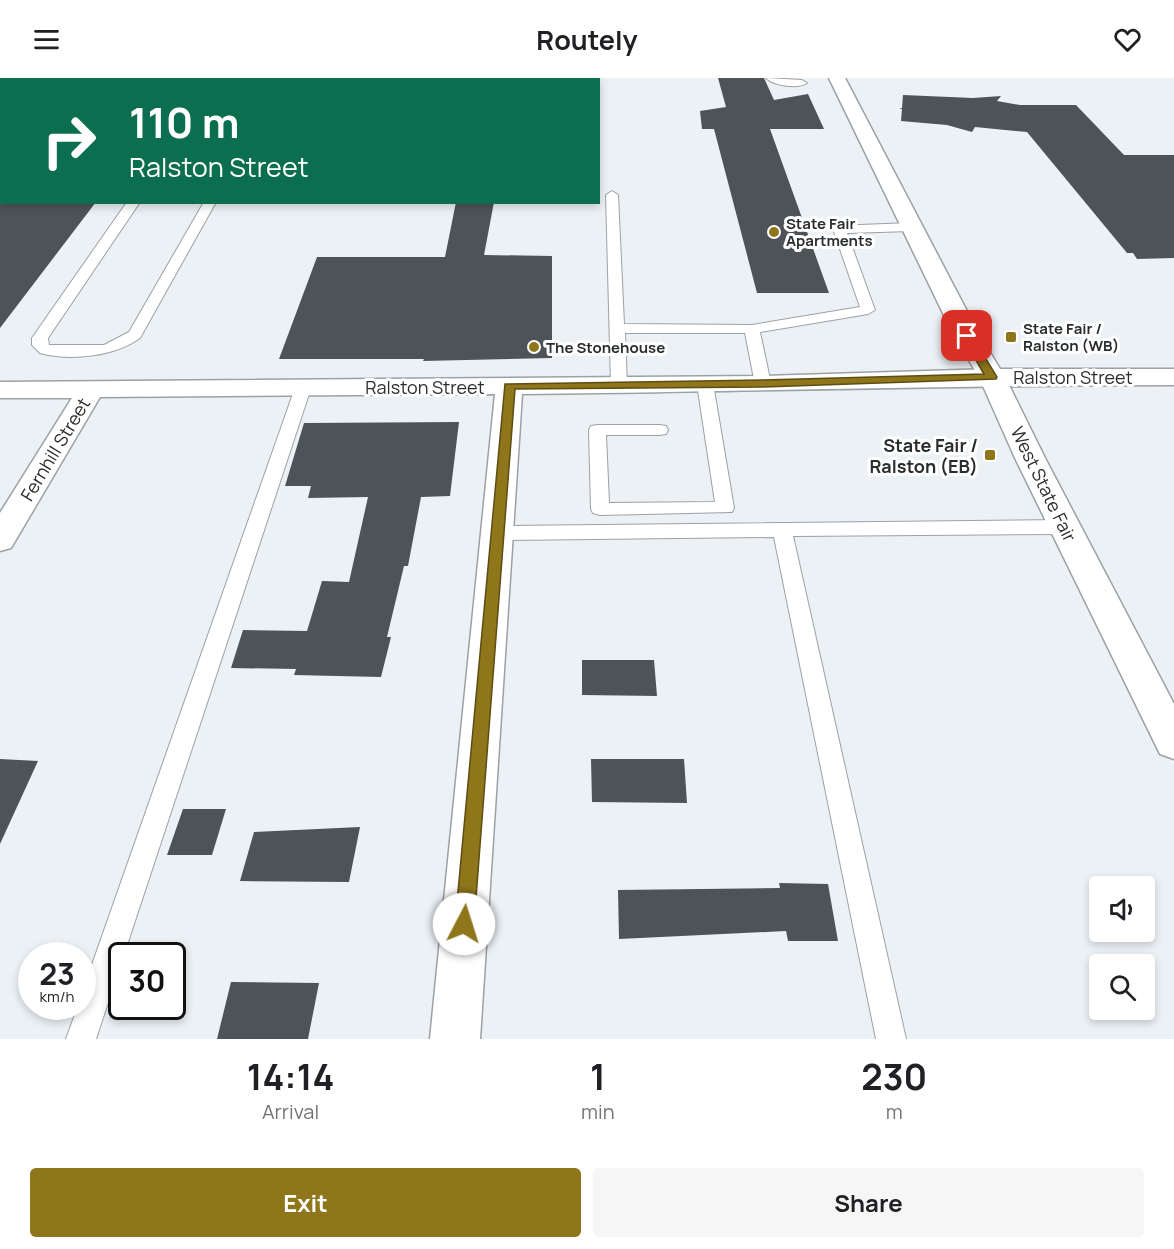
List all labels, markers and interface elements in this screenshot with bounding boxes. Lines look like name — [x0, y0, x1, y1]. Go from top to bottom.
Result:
text: Routely — [536, 21, 638, 58]
icon: menu — [30, 23, 63, 56]
icon: heart — [1111, 23, 1144, 56]
text: 110 m — [129, 93, 240, 151]
icon: right — [30, 102, 108, 180]
text: Ralston Street — [129, 148, 308, 185]
place label: State Fair Apartments — [786, 213, 873, 251]
marker: State Fair Apartments — [767, 225, 781, 239]
pin — [941, 310, 992, 361]
place label: State Fair / Ralston (WB) — [1023, 318, 1119, 356]
icon: arrive — [950, 319, 983, 352]
marker: State Fair / Ralston (WB) — [1004, 330, 1018, 344]
place label: The Stonehouse — [546, 337, 665, 358]
marker: The Stonehouse — [527, 340, 541, 354]
street label: Ralston Street — [1013, 365, 1133, 389]
street label: Ralston Street — [365, 375, 485, 399]
street label: Fernhill Street — [15, 393, 95, 505]
street label: West State Fair — [1006, 422, 1082, 546]
place label: State Fair / Ralston (EB) — [869, 433, 978, 478]
marker: State Fair / Ralston (EB) — [983, 448, 997, 462]
map controls — [1089, 876, 1155, 1020]
button: sound — [1089, 876, 1155, 942]
position arrow — [432, 892, 496, 956]
speed limit sign: 30 — [108, 942, 186, 1020]
text: 23 — [39, 953, 75, 994]
button: search — [1089, 954, 1155, 1020]
text: km/h — [40, 986, 74, 1007]
text: 14:14 — [247, 1052, 334, 1101]
text: 1 — [590, 1052, 606, 1101]
text: 230 — [861, 1052, 927, 1101]
text: Arrival — [262, 1098, 319, 1125]
text: min — [581, 1098, 615, 1125]
text: m — [886, 1098, 903, 1125]
button: Exit — [30, 1168, 581, 1237]
button: Share — [593, 1168, 1144, 1237]

